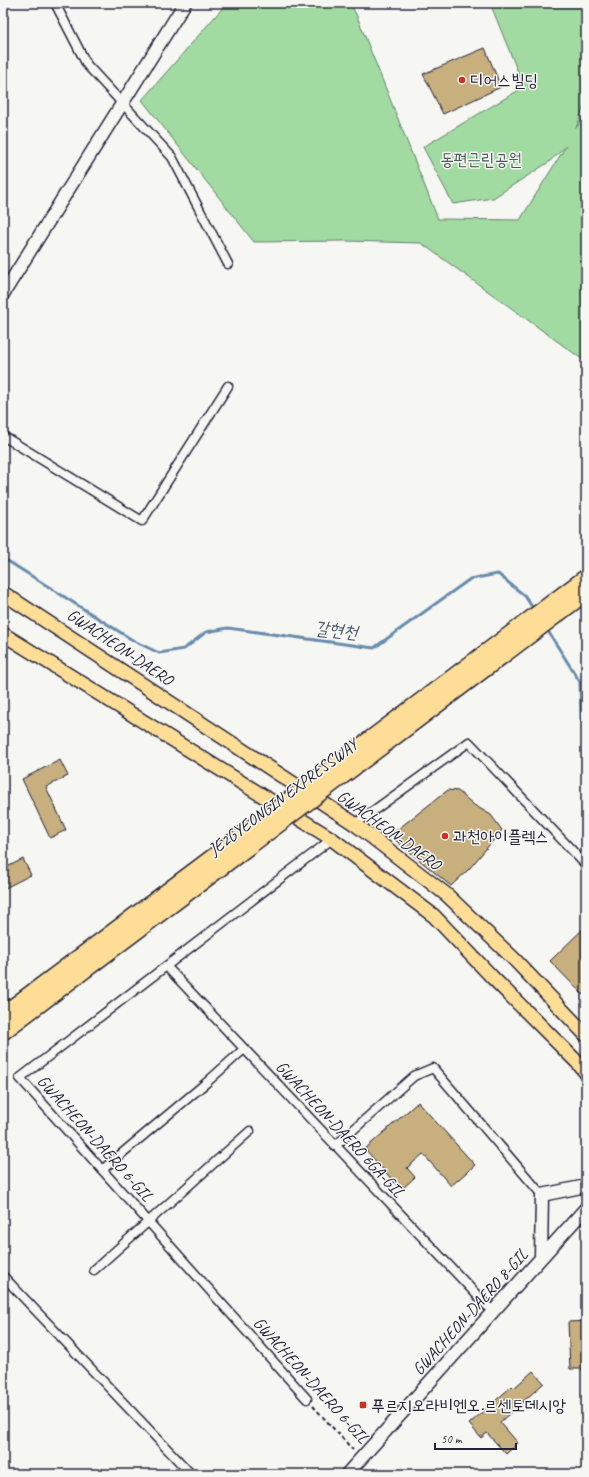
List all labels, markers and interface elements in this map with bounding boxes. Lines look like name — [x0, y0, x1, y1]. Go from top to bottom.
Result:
place label: 디어스빌딩 — [470, 70, 538, 91]
marker: 디어스빌딩 — [457, 75, 467, 85]
park label: 동편근린공원 — [440, 149, 522, 170]
street label: GWACHEON-DAERO — [63, 604, 178, 691]
water label: 갈현천 — [313, 616, 360, 644]
street label: JE2GYEONGIN EXPRESSWAY — [203, 733, 364, 861]
street label: GWACHEON-DAERO — [333, 785, 446, 876]
place label: 과천아이플렉스 — [453, 826, 549, 847]
marker: 과천아이플렉스 — [440, 831, 450, 841]
street label: GWACHEON-DAERO 6GA-GIL — [271, 1056, 409, 1202]
street label: GWACHEON-DAERO 6-GIL — [33, 1071, 158, 1206]
street label: GWACHEON-DAERO 8-GIL — [408, 1244, 533, 1379]
street label: GWACHEON-DAERO 6-GIL — [249, 1313, 374, 1448]
place label: 푸르지오라비엔오.르센토데시앙 — [371, 1395, 566, 1416]
marker: 푸르지오라비엔오.르센토데시앙 — [358, 1400, 368, 1410]
scale bar — [435, 1425, 516, 1451]
text: 50 m — [441, 1431, 463, 1447]

